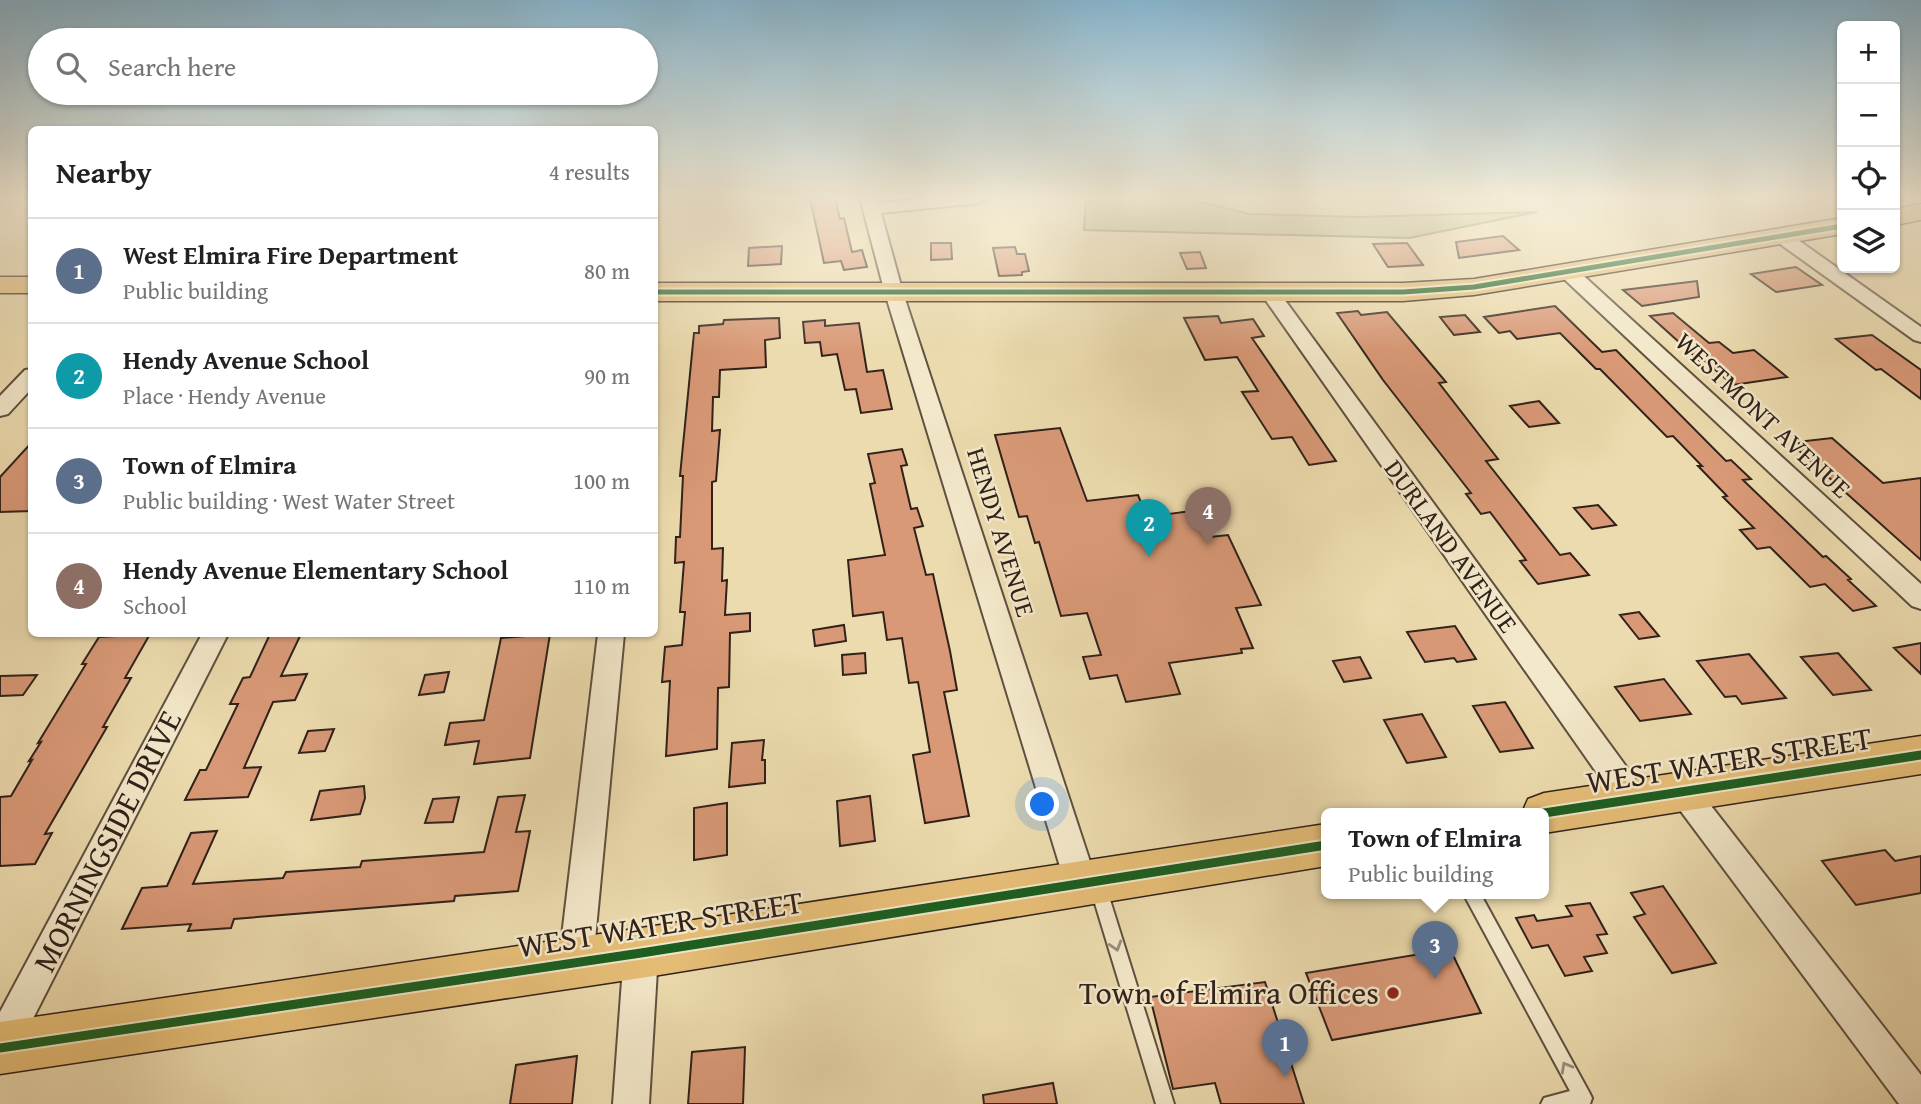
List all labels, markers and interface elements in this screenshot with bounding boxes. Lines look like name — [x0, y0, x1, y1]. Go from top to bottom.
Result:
map controls — [1837, 21, 1900, 273]
button: + — [1837, 21, 1900, 84]
search box — [28, 28, 658, 105]
text: Search here — [108, 47, 236, 86]
icon: search — [52, 48, 90, 86]
button: − — [1837, 84, 1900, 147]
button: locate — [1837, 147, 1900, 210]
text: Nearby — [56, 150, 152, 194]
text: 4 results — [549, 155, 630, 188]
button: layers — [1837, 210, 1900, 273]
text: West Elmira Fire Department — [123, 235, 458, 274]
text: 1 — [73, 254, 85, 287]
text: 80 m — [584, 254, 630, 287]
text: Public building — [123, 274, 268, 307]
street label: WESTMONT AVENUE — [1667, 323, 1860, 507]
text: Hendy Avenue School — [123, 340, 369, 379]
text: 2 — [73, 359, 85, 392]
text: 90 m — [584, 359, 630, 392]
text: Place · Hendy Avenue — [123, 379, 326, 412]
street label: HENDY AVENUE — [957, 442, 1046, 621]
text: Town of Elmira — [123, 445, 297, 484]
street label: DURLAND AVENUE — [1375, 451, 1528, 641]
text: 3 — [73, 464, 85, 497]
text: 100 m — [573, 464, 630, 497]
text: Public building · West Water Street — [123, 484, 455, 517]
pin: 4 — [1185, 487, 1231, 545]
pin: 2 — [1126, 499, 1172, 557]
text: Hendy Avenue Elementary School — [123, 550, 508, 589]
text: 4 — [73, 569, 85, 602]
text: 110 m — [573, 569, 630, 602]
text: School — [123, 589, 187, 622]
street label: MORNINGSIDE DRIVE — [20, 702, 193, 980]
street label: WEST WATER STREET — [1583, 714, 1875, 805]
your location — [1025, 787, 1059, 821]
popup — [1321, 808, 1549, 899]
text: Town of Elmira — [1348, 818, 1522, 857]
text: Public building — [1348, 857, 1493, 890]
street label: WEST WATER STREET — [514, 878, 806, 969]
pin: 3 — [1412, 921, 1458, 979]
one-way arrow — [1108, 939, 1122, 951]
place label: Town of Elmira Offices — [1079, 969, 1379, 1016]
marker: Town of Elmira Offices — [1385, 985, 1401, 1001]
pin: 1 — [1262, 1019, 1308, 1077]
one-way arrow — [1561, 1062, 1574, 1074]

